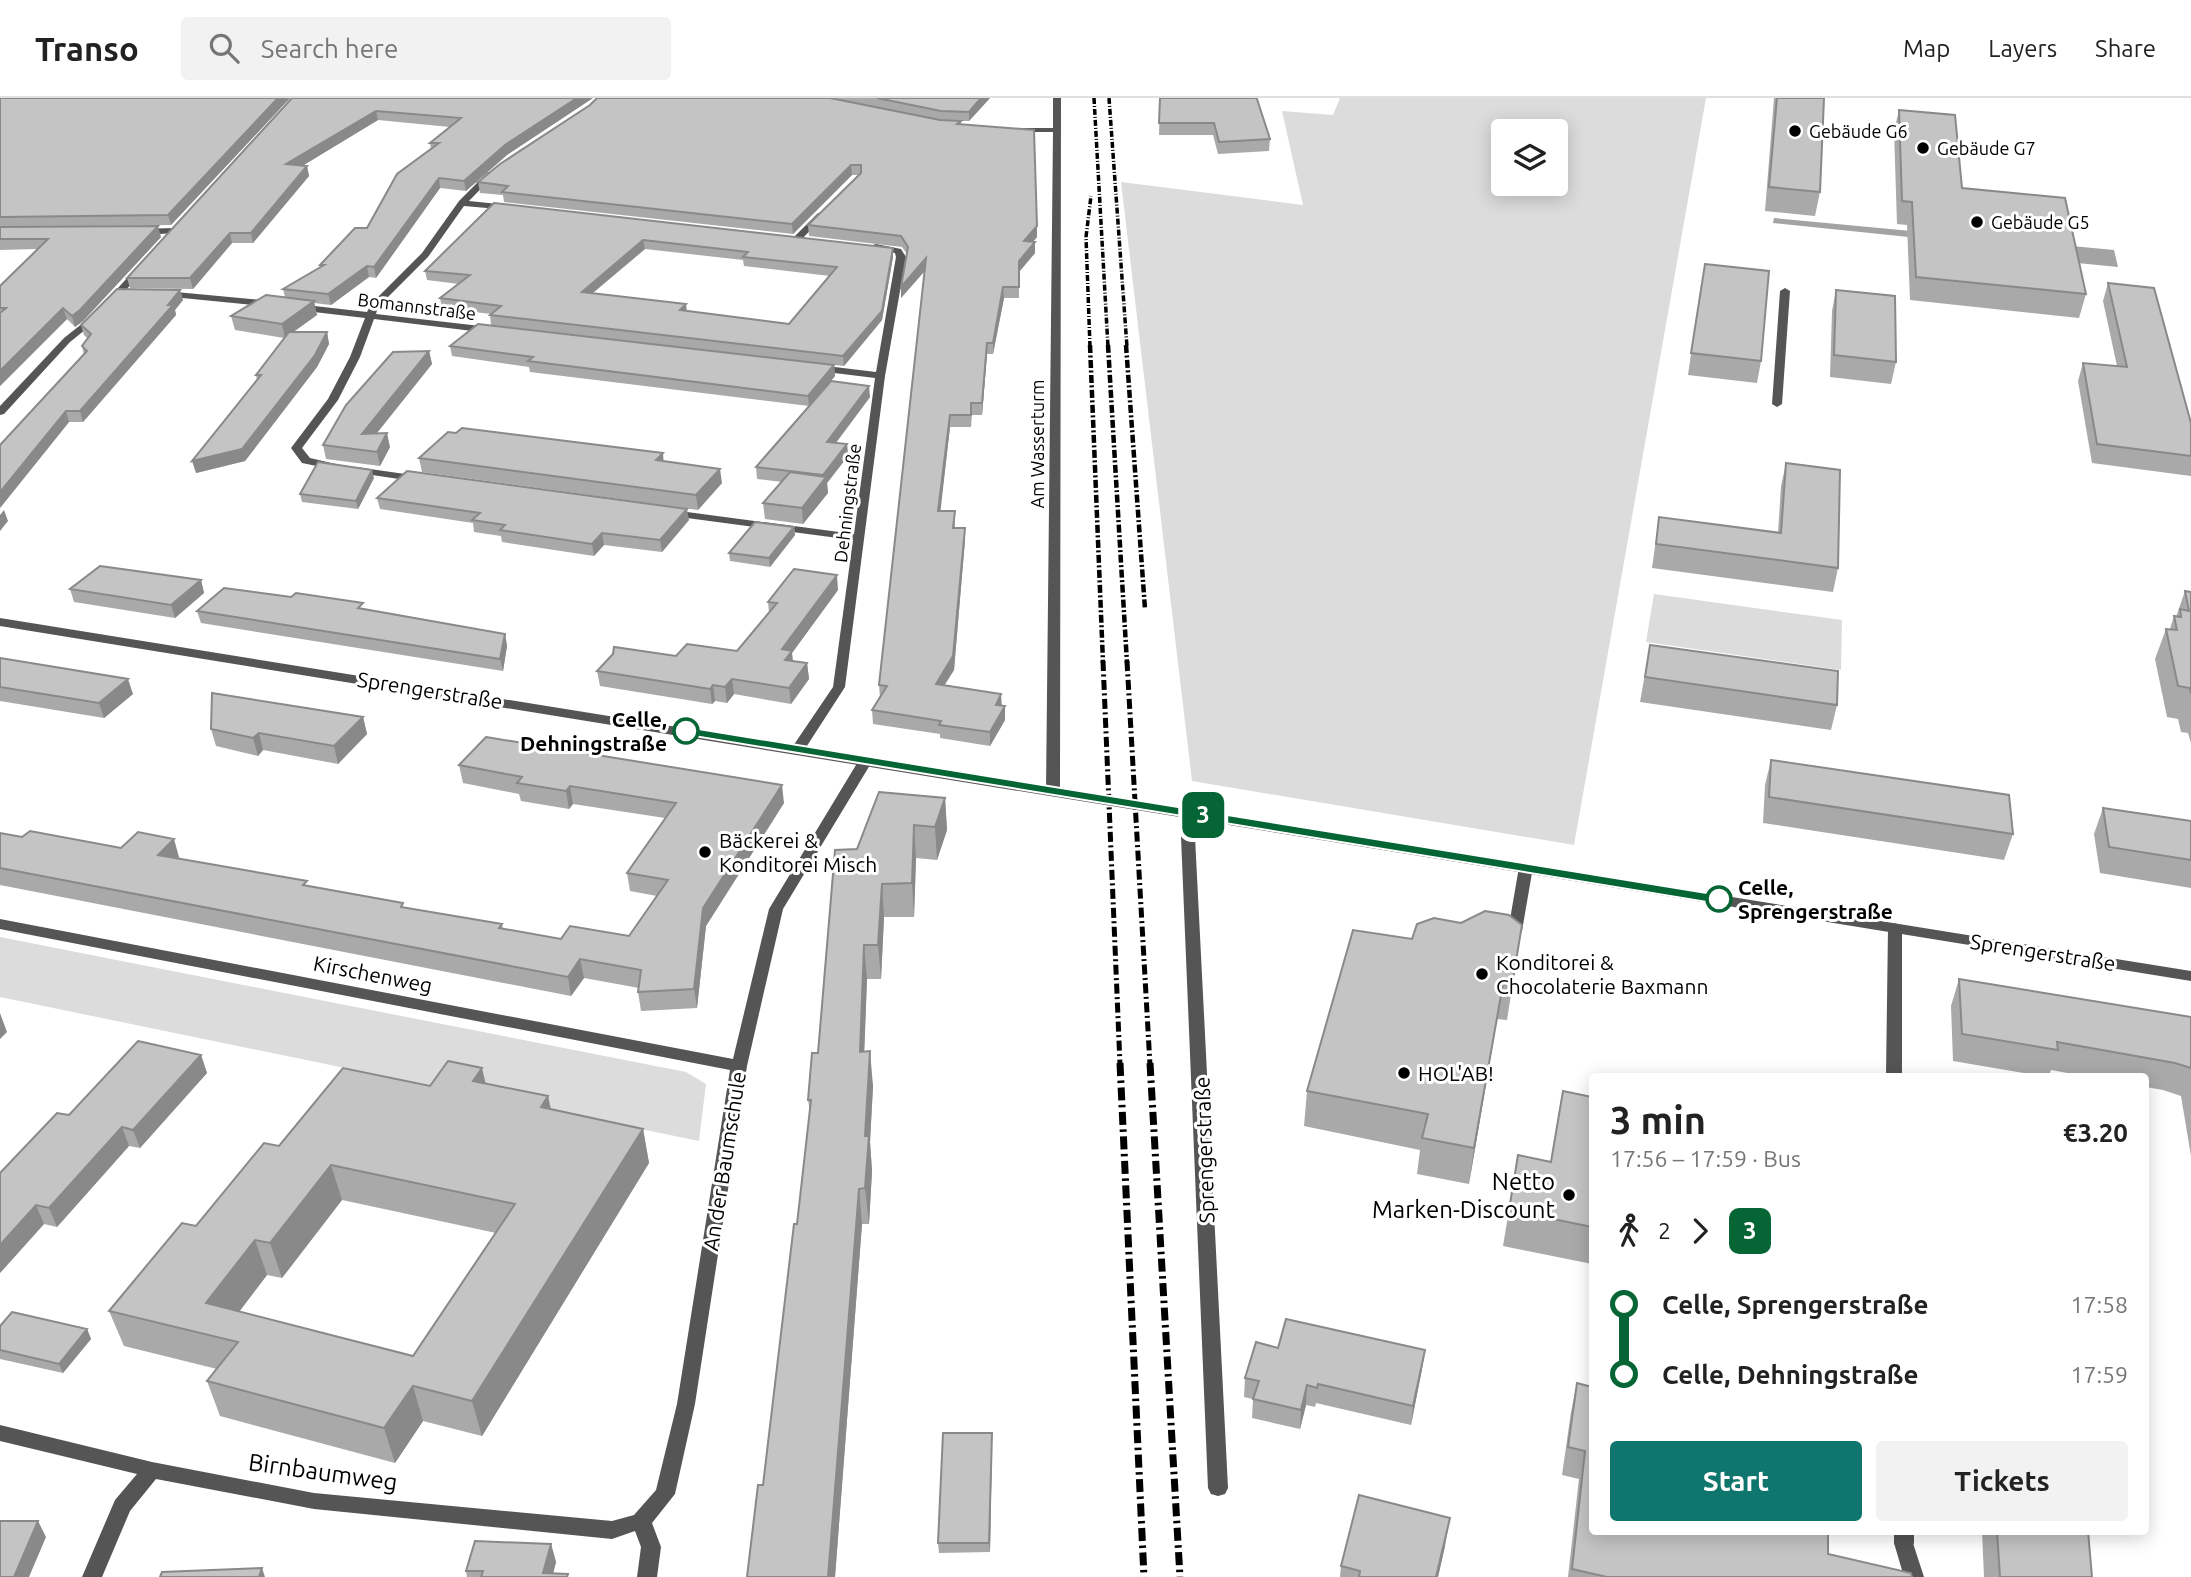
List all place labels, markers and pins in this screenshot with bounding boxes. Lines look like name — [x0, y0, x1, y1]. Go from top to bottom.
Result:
place label: Gebäude G6 — [1809, 121, 1908, 141]
marker: Gebäude G6 — [1787, 123, 1803, 139]
place label: Gebäude G7 — [1937, 138, 2036, 158]
marker: Gebäude G7 — [1915, 140, 1931, 156]
place label: Gebäude G5 — [1991, 212, 2090, 232]
marker: Gebäude G5 — [1969, 214, 1985, 230]
place label: Celle, Dehningstraße — [520, 707, 667, 755]
marker: Celle, Dehningstraße — [673, 718, 699, 744]
place label: Bäckerei & Konditorei Misch — [719, 828, 877, 876]
marker: Bäckerei & Konditorei Misch — [697, 844, 713, 860]
place label: Celle, Sprengerstraße — [1738, 875, 1893, 923]
marker: Celle, Sprengerstraße — [1706, 886, 1732, 912]
place label: Konditorei & Chocolaterie Baxmann — [1496, 950, 1708, 998]
marker: Konditorei & Chocolaterie Baxmann — [1474, 966, 1490, 982]
place label: HOL'AB! — [1418, 1061, 1494, 1085]
marker: HOL'AB! — [1396, 1065, 1412, 1081]
place label: Netto Marken-Discount — [1372, 1168, 1556, 1223]
marker: Netto Marken-Discount — [1561, 1187, 1577, 1203]

